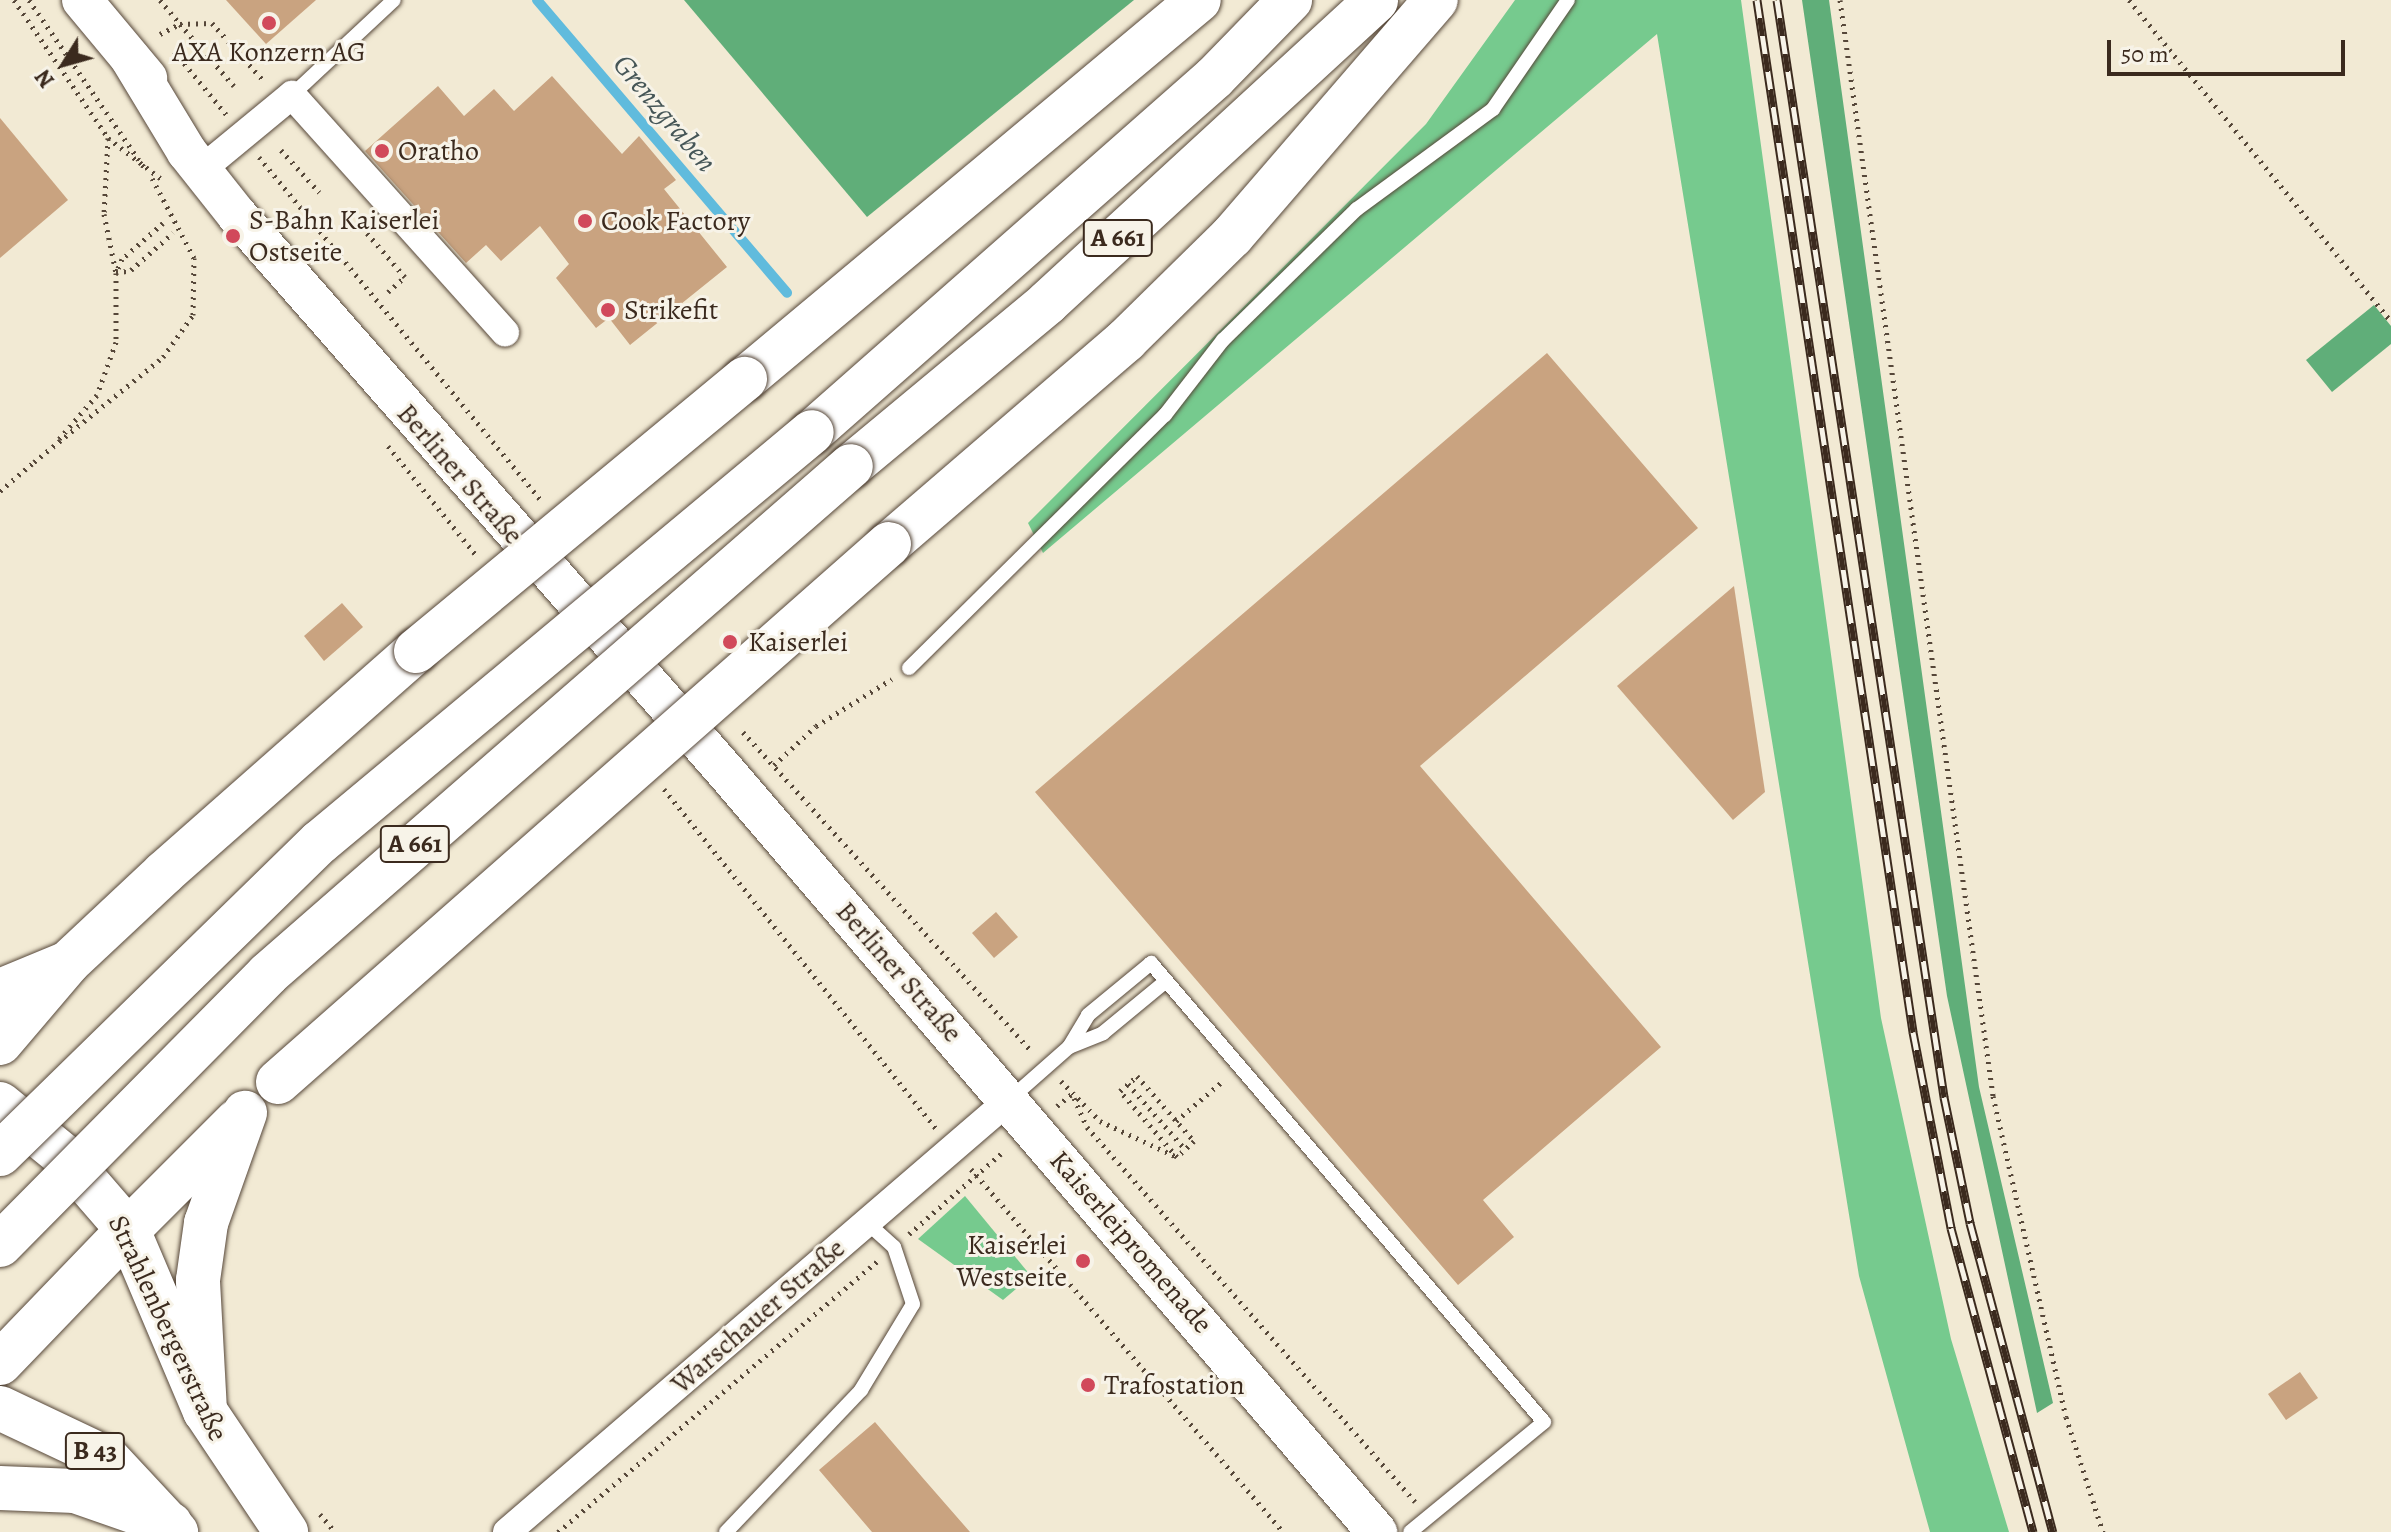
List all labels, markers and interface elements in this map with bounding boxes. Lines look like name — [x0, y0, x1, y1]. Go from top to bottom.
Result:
marker: AXA Konzern AG — [260, 14, 278, 32]
north arrow — [24, 24, 104, 104]
scale bar — [2111, 24, 2349, 74]
place label: AXA Konzern AG — [172, 35, 366, 69]
text: 50 m — [2121, 38, 2169, 70]
water label: Grenzgraben — [605, 47, 725, 179]
text: N — [28, 63, 62, 94]
place label: Oratho — [398, 134, 479, 168]
marker: Oratho — [373, 142, 391, 160]
place label: S-Bahn Kaiserlei Ostseite — [249, 203, 439, 269]
place label: Cook Factory — [601, 204, 750, 238]
marker: Cook Factory — [576, 212, 594, 230]
road number: A 661 — [1082, 216, 1154, 260]
marker: S-Bahn Kaiserlei Ostseite — [224, 227, 242, 245]
place label: Strikefit — [624, 293, 718, 327]
marker: Strikefit — [599, 301, 617, 319]
street label: Berliner Straße — [390, 397, 530, 551]
place label: Kaiserlei — [748, 625, 848, 659]
marker: Kaiserlei — [719, 631, 741, 653]
road number: A 661 — [379, 822, 451, 866]
street label: Berliner Straße — [829, 895, 969, 1049]
street label: Kaiserleipromenade — [1043, 1144, 1219, 1340]
street label: Strahlenbergerstraße — [101, 1210, 235, 1446]
place label: Kaiserlei Westseite — [956, 1228, 1067, 1294]
street label: Warschauer Straße — [664, 1231, 852, 1401]
marker: Kaiserlei Westseite — [1074, 1252, 1092, 1270]
place label: Trafostation — [1104, 1368, 1245, 1402]
marker: Trafostation — [1079, 1376, 1097, 1394]
road number: B 43 — [63, 1429, 127, 1473]

